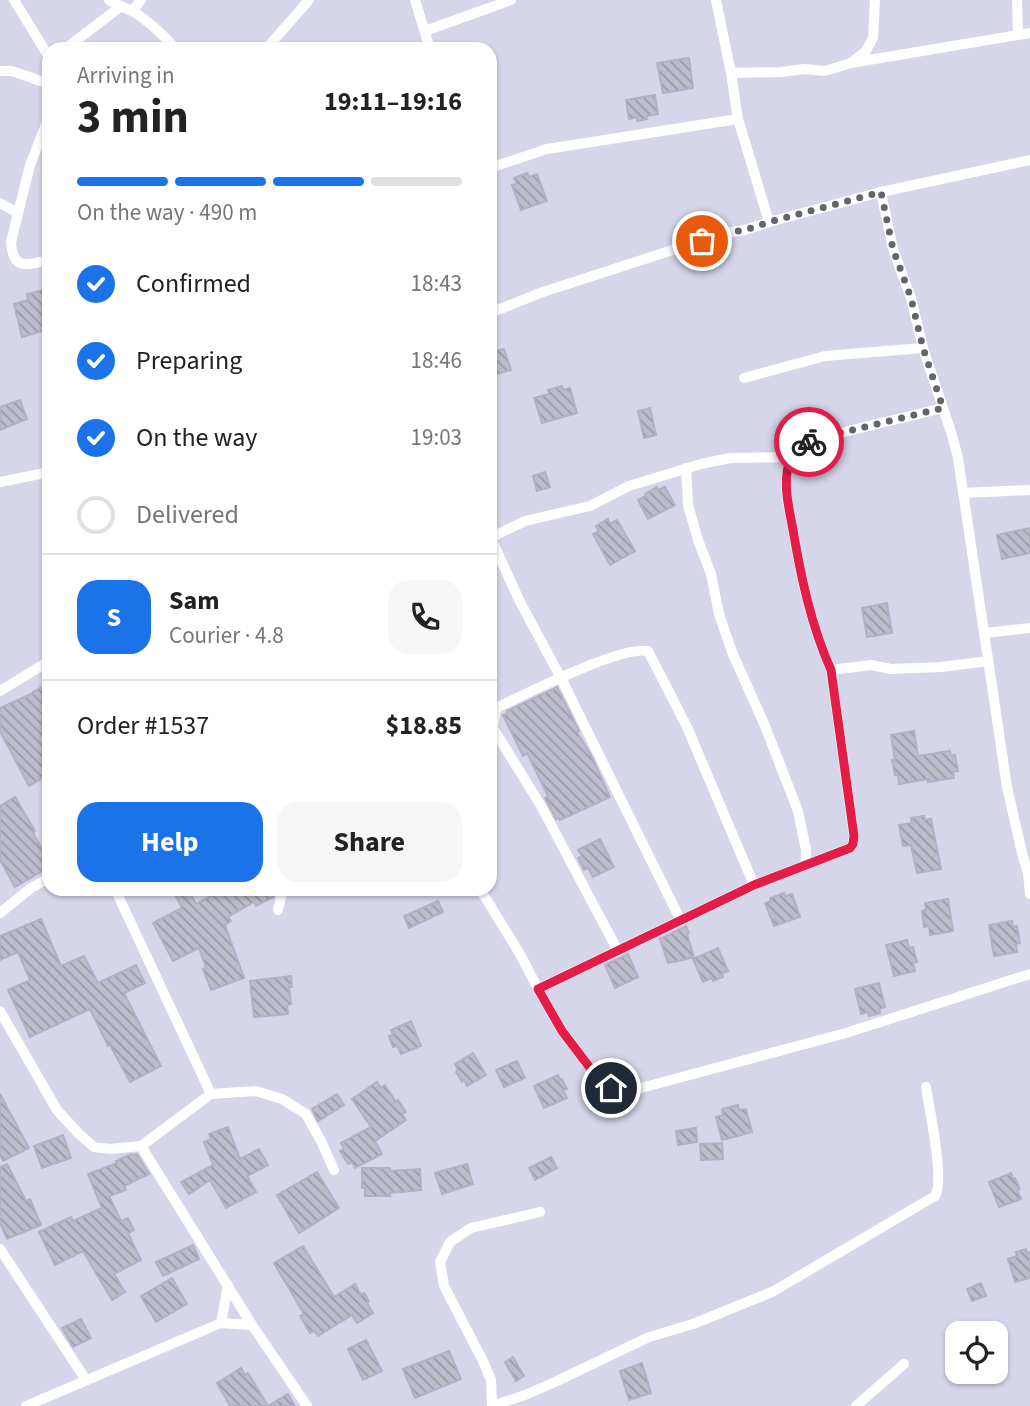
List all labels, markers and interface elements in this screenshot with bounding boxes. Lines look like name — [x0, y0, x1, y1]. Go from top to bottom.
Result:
text: Arriving in — [77, 59, 175, 92]
text: 19:11–19:16 — [324, 83, 462, 120]
text: 3 min — [77, 85, 189, 150]
text: On the way · 490 m — [77, 196, 257, 229]
pin — [672, 211, 732, 271]
icon: bag — [683, 222, 721, 260]
icon: check — [77, 265, 115, 303]
text: Confirmed — [136, 265, 251, 302]
text: 18:43 — [411, 267, 462, 300]
icon: check — [77, 342, 115, 380]
text: Preparing — [136, 342, 242, 379]
text: 18:46 — [411, 344, 462, 377]
courier — [774, 407, 844, 477]
icon: check — [77, 419, 115, 457]
text: On the way — [136, 419, 257, 456]
text: 19:03 — [411, 421, 462, 454]
icon: bike — [790, 423, 828, 461]
text: Delivered — [136, 496, 239, 533]
button: phone — [388, 580, 462, 654]
text: Sam — [169, 582, 219, 619]
text: S — [107, 599, 121, 636]
text: Courier · 4.8 — [169, 619, 284, 652]
text: Order #1537 — [77, 707, 209, 744]
text: $18.85 — [386, 707, 462, 744]
button: Help — [77, 802, 263, 882]
button: Share — [277, 802, 462, 882]
pin — [581, 1058, 641, 1118]
icon: home — [592, 1069, 630, 1107]
map controls — [945, 1321, 1008, 1384]
button: locate — [945, 1321, 1008, 1384]

